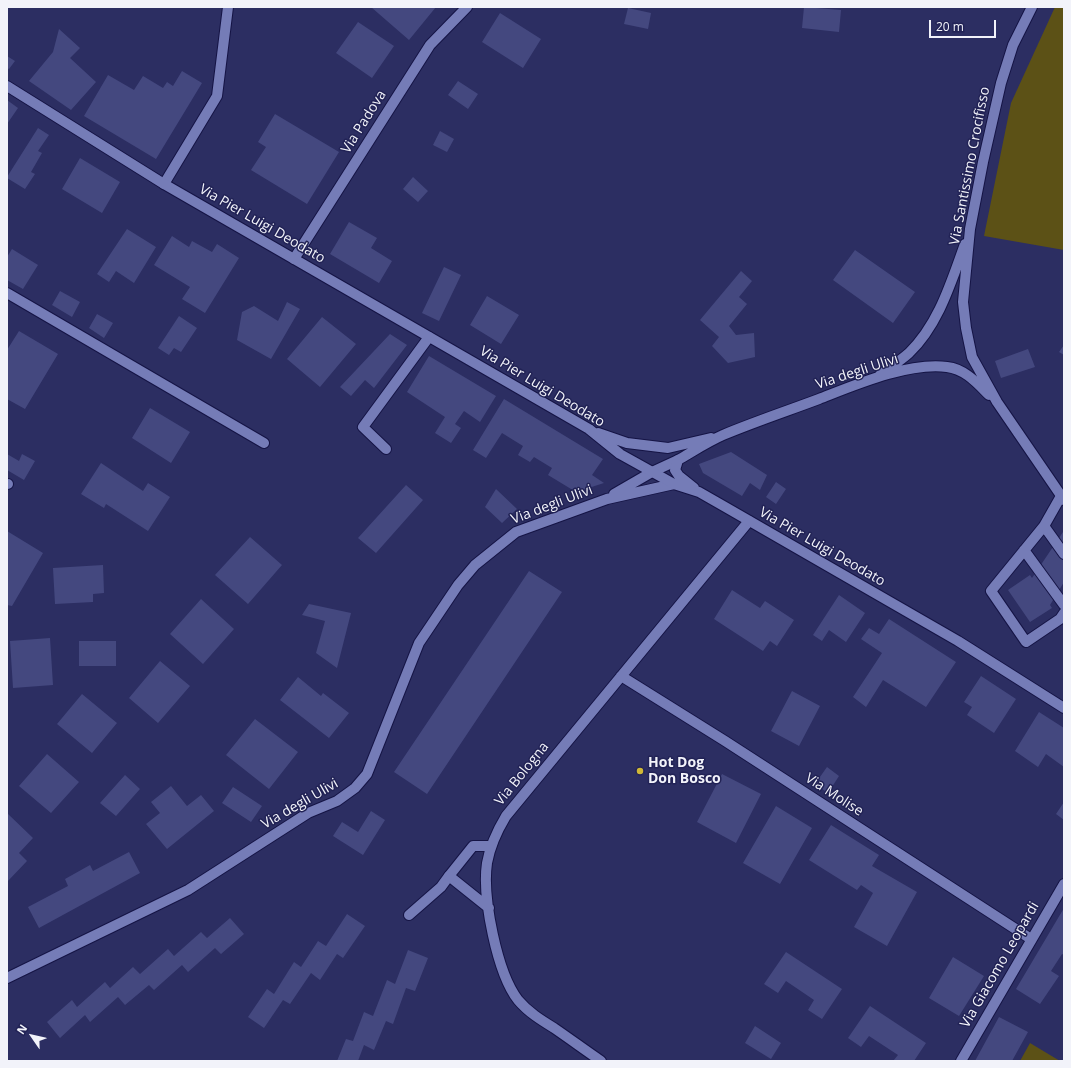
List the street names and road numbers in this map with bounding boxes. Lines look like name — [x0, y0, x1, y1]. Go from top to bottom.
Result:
street label: Via Santissimo Crocifisso — [946, 85, 994, 247]
street label: Via Padova — [338, 87, 390, 157]
street label: Via Pier Luigi Deodato — [196, 181, 328, 267]
street label: Via Pier Luigi Deodato — [476, 343, 608, 431]
street label: Via degli Ulivi — [814, 351, 900, 393]
street label: Via degli Ulivi — [509, 482, 595, 528]
street label: Via Pier Luigi Deodato — [756, 504, 888, 590]
street label: Via Bologna — [491, 739, 553, 809]
street label: Via Molise — [802, 770, 866, 820]
street label: Via degli Ulivi — [259, 775, 341, 833]
street label: Via Giacomo Leopardi — [957, 899, 1043, 1031]

